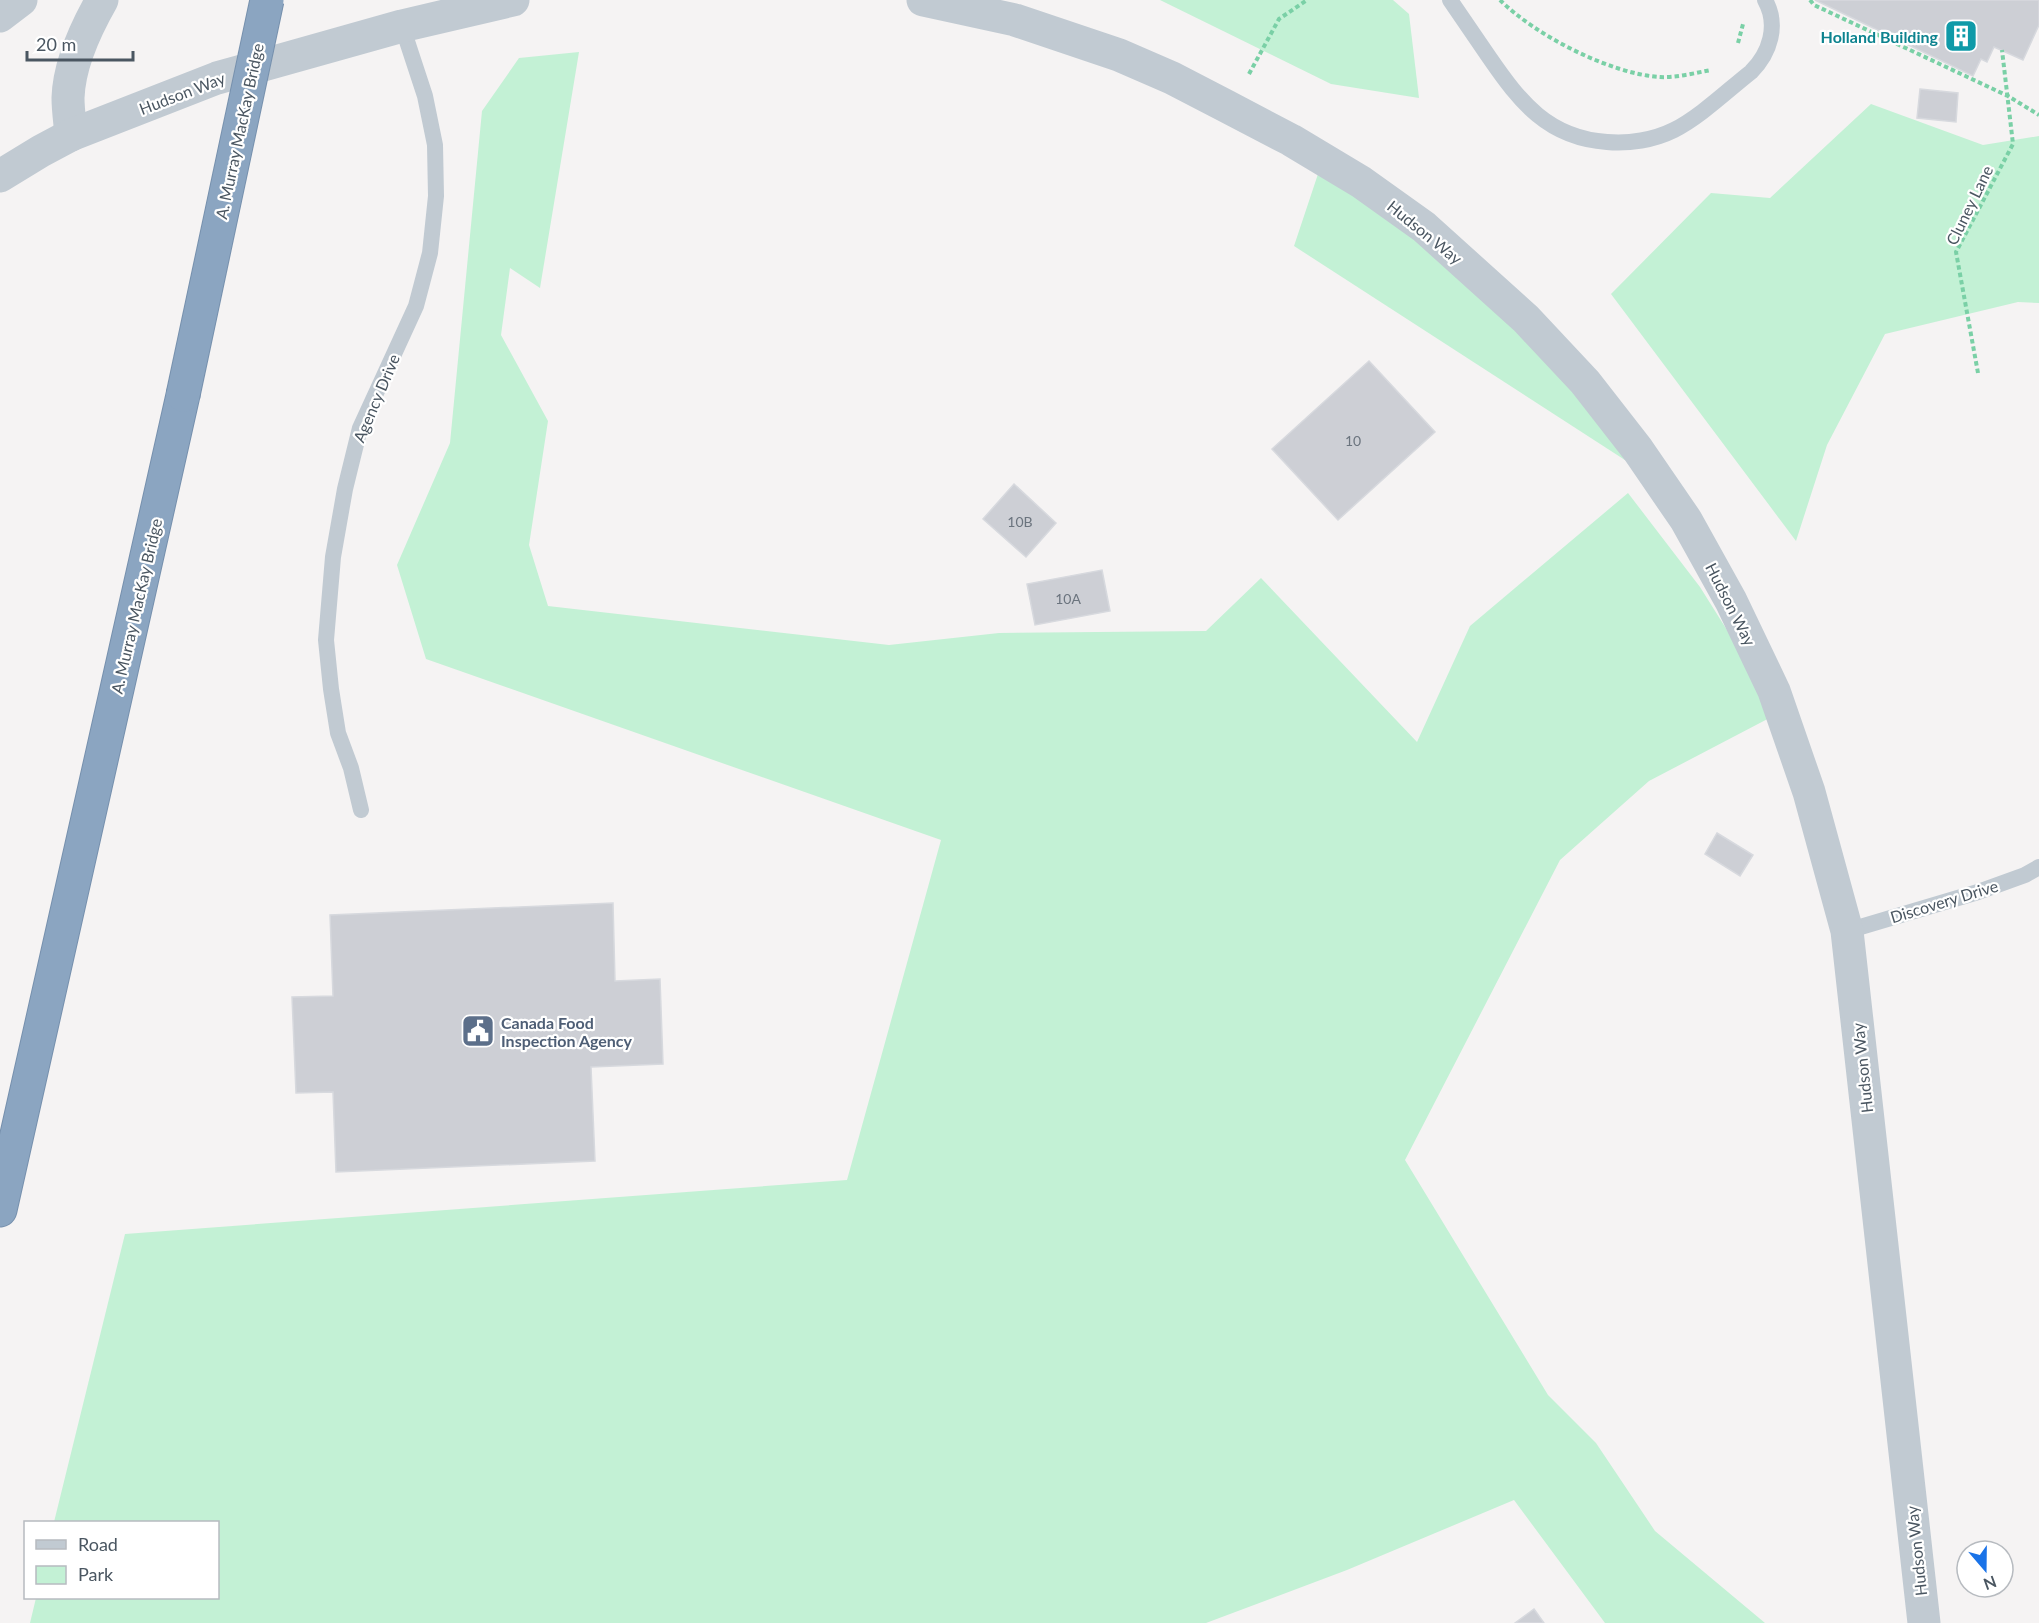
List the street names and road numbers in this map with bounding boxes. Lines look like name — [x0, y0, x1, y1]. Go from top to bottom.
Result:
street label: A. Murray MacKay Bridge — [211, 41, 267, 221]
street label: Hudson Way — [136, 68, 228, 118]
street label: Cluney Lane — [1942, 162, 1996, 248]
street label: Hudson Way — [1384, 196, 1467, 268]
street label: Agency Drive — [349, 351, 403, 445]
street label: A. Murray MacKay Bridge — [107, 516, 165, 696]
street label: Hudson Way — [1702, 559, 1760, 649]
street label: Discovery Drive — [1888, 876, 2000, 926]
street label: Hudson Way — [1848, 1021, 1876, 1114]
street label: Hudson Way — [1902, 1504, 1930, 1597]

